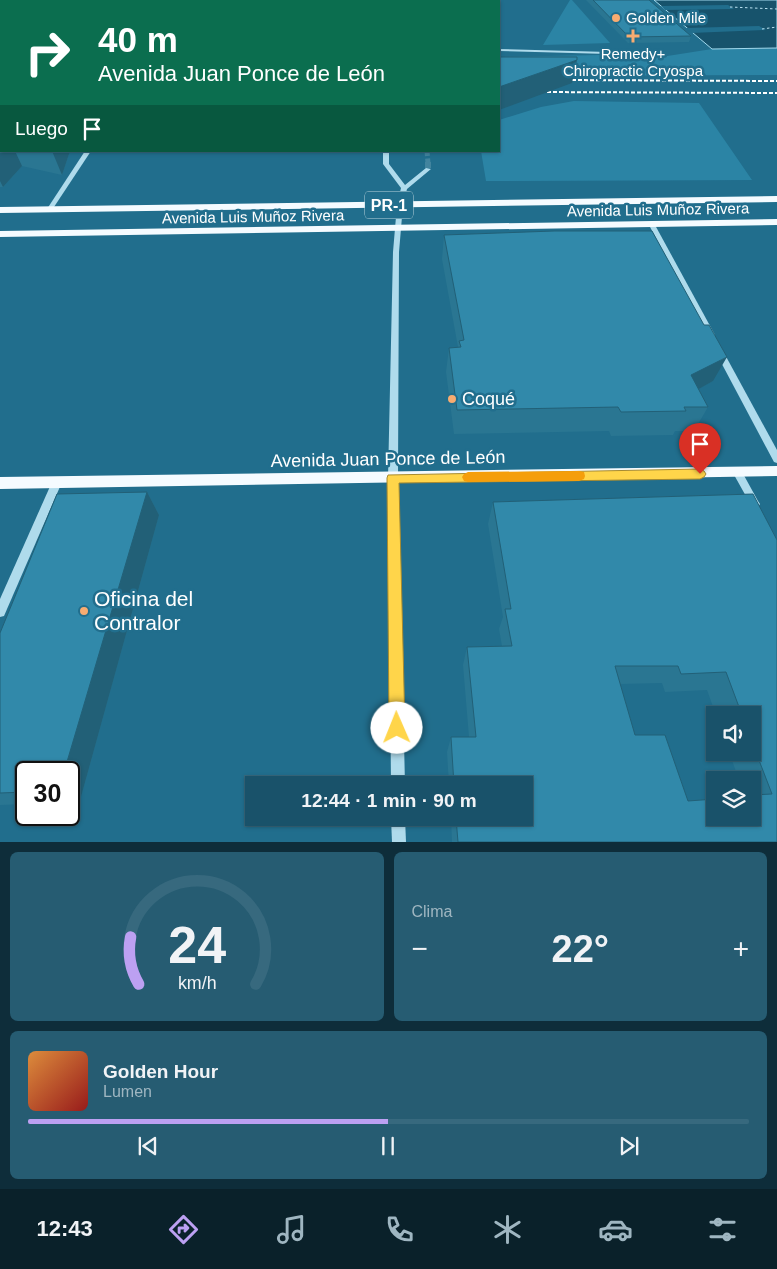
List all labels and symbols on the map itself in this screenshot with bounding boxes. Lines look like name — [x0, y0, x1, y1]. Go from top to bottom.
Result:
place label: Golden Mile — [626, 9, 706, 26]
marker: Golden Mile — [610, 12, 622, 24]
marker: Remedy+ Chiropractic Cryospa — [626, 29, 640, 43]
place label: Remedy+ Chiropractic Cryospa — [563, 45, 704, 79]
road number: PR-1 — [365, 192, 413, 218]
street label: Avenida Luis Muñoz Rivera — [567, 199, 750, 220]
street label: Avenida Luis Muñoz Rivera — [162, 206, 345, 227]
place label: Coqué — [462, 389, 515, 409]
marker: Coqué — [446, 393, 458, 405]
pin — [679, 423, 721, 474]
street label: Avenida Juan Ponce de León — [270, 447, 506, 471]
place label: Oficina del Contralor — [94, 587, 193, 634]
marker: Oficina del Contralor — [78, 605, 90, 617]
position arrow — [370, 701, 422, 753]
speed limit sign: 30 — [15, 761, 80, 826]

